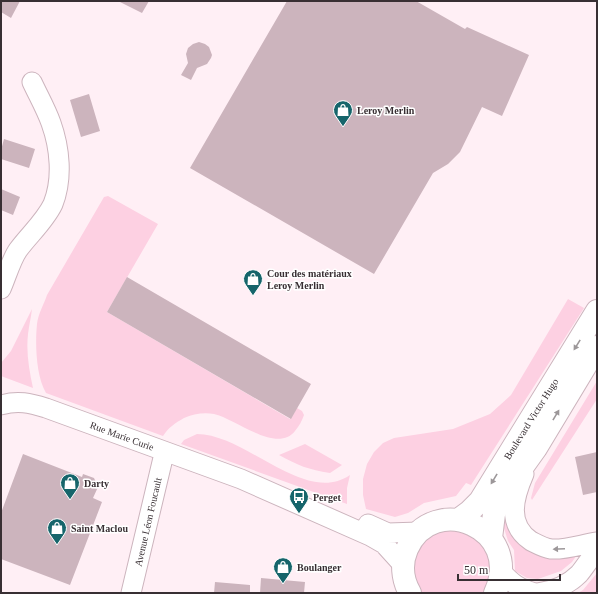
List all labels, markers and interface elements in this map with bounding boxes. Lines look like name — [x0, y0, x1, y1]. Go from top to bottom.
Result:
shop icon: Leroy Merlin — [332, 99, 354, 127]
place label: Leroy Merlin — [357, 105, 415, 116]
shop icon: Cour des matériaux Leroy Merlin — [242, 268, 264, 296]
place label: Cour des matériaux Leroy Merlin — [267, 268, 352, 291]
one-way arrow — [573, 339, 580, 351]
street label: Boulevard Victor Hugo — [502, 376, 560, 462]
one-way arrow — [552, 410, 560, 420]
street label: Rue Marie Curie — [89, 419, 156, 453]
shop icon: Darty — [59, 472, 81, 500]
one-way arrow — [490, 473, 497, 485]
street label: Avenue Léon Foucault — [132, 476, 164, 568]
place label: Darty — [84, 478, 109, 489]
bus stop icon: Perget — [288, 486, 310, 514]
place label: Perget — [313, 492, 341, 503]
shop icon: Saint Maclou — [46, 517, 68, 545]
place label: Saint Maclou — [71, 523, 128, 534]
one-way arrow — [553, 545, 565, 552]
shop icon: Boulanger — [272, 556, 294, 584]
scale bar — [458, 556, 560, 582]
place label: Boulanger — [297, 562, 342, 573]
text: 50 m — [464, 563, 489, 577]

